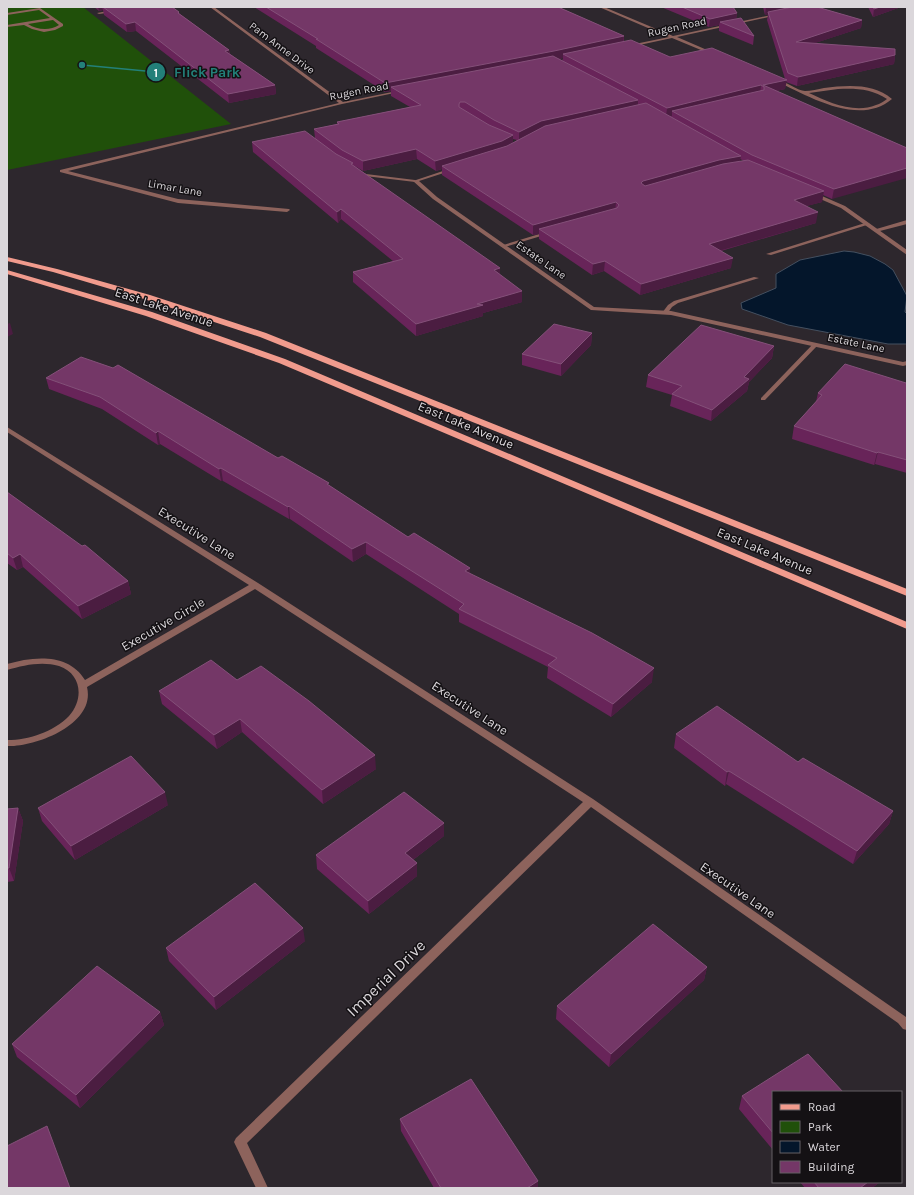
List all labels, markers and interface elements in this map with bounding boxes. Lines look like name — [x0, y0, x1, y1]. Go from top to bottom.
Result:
street label: Rugen Road — [646, 14, 708, 40]
street label: Pam Anne Drive — [247, 19, 318, 77]
callout: Flick Park — [146, 59, 248, 85]
text: Flick Park — [174, 64, 241, 81]
text: 1 — [154, 66, 158, 80]
street label: Rugen Road — [328, 79, 390, 103]
street label: Limar Lane — [147, 177, 203, 199]
street label: Estate Lane — [513, 238, 569, 282]
street label: East Lake Avenue — [113, 284, 215, 330]
street label: Estate Lane — [826, 331, 886, 355]
street label: East Lake Avenue — [416, 398, 516, 452]
street label: Executive Lane — [156, 503, 239, 563]
street label: East Lake Avenue — [715, 524, 815, 578]
street label: Executive Circle — [119, 594, 208, 654]
street label: Executive Lane — [429, 678, 511, 738]
street label: Executive Lane — [698, 859, 779, 922]
street label: Imperial Drive — [343, 936, 429, 1020]
legend — [772, 1091, 902, 1183]
text: Road — [808, 1100, 836, 1114]
text: Park — [808, 1120, 833, 1134]
text: Water — [808, 1140, 841, 1154]
text: Building — [808, 1160, 855, 1174]

